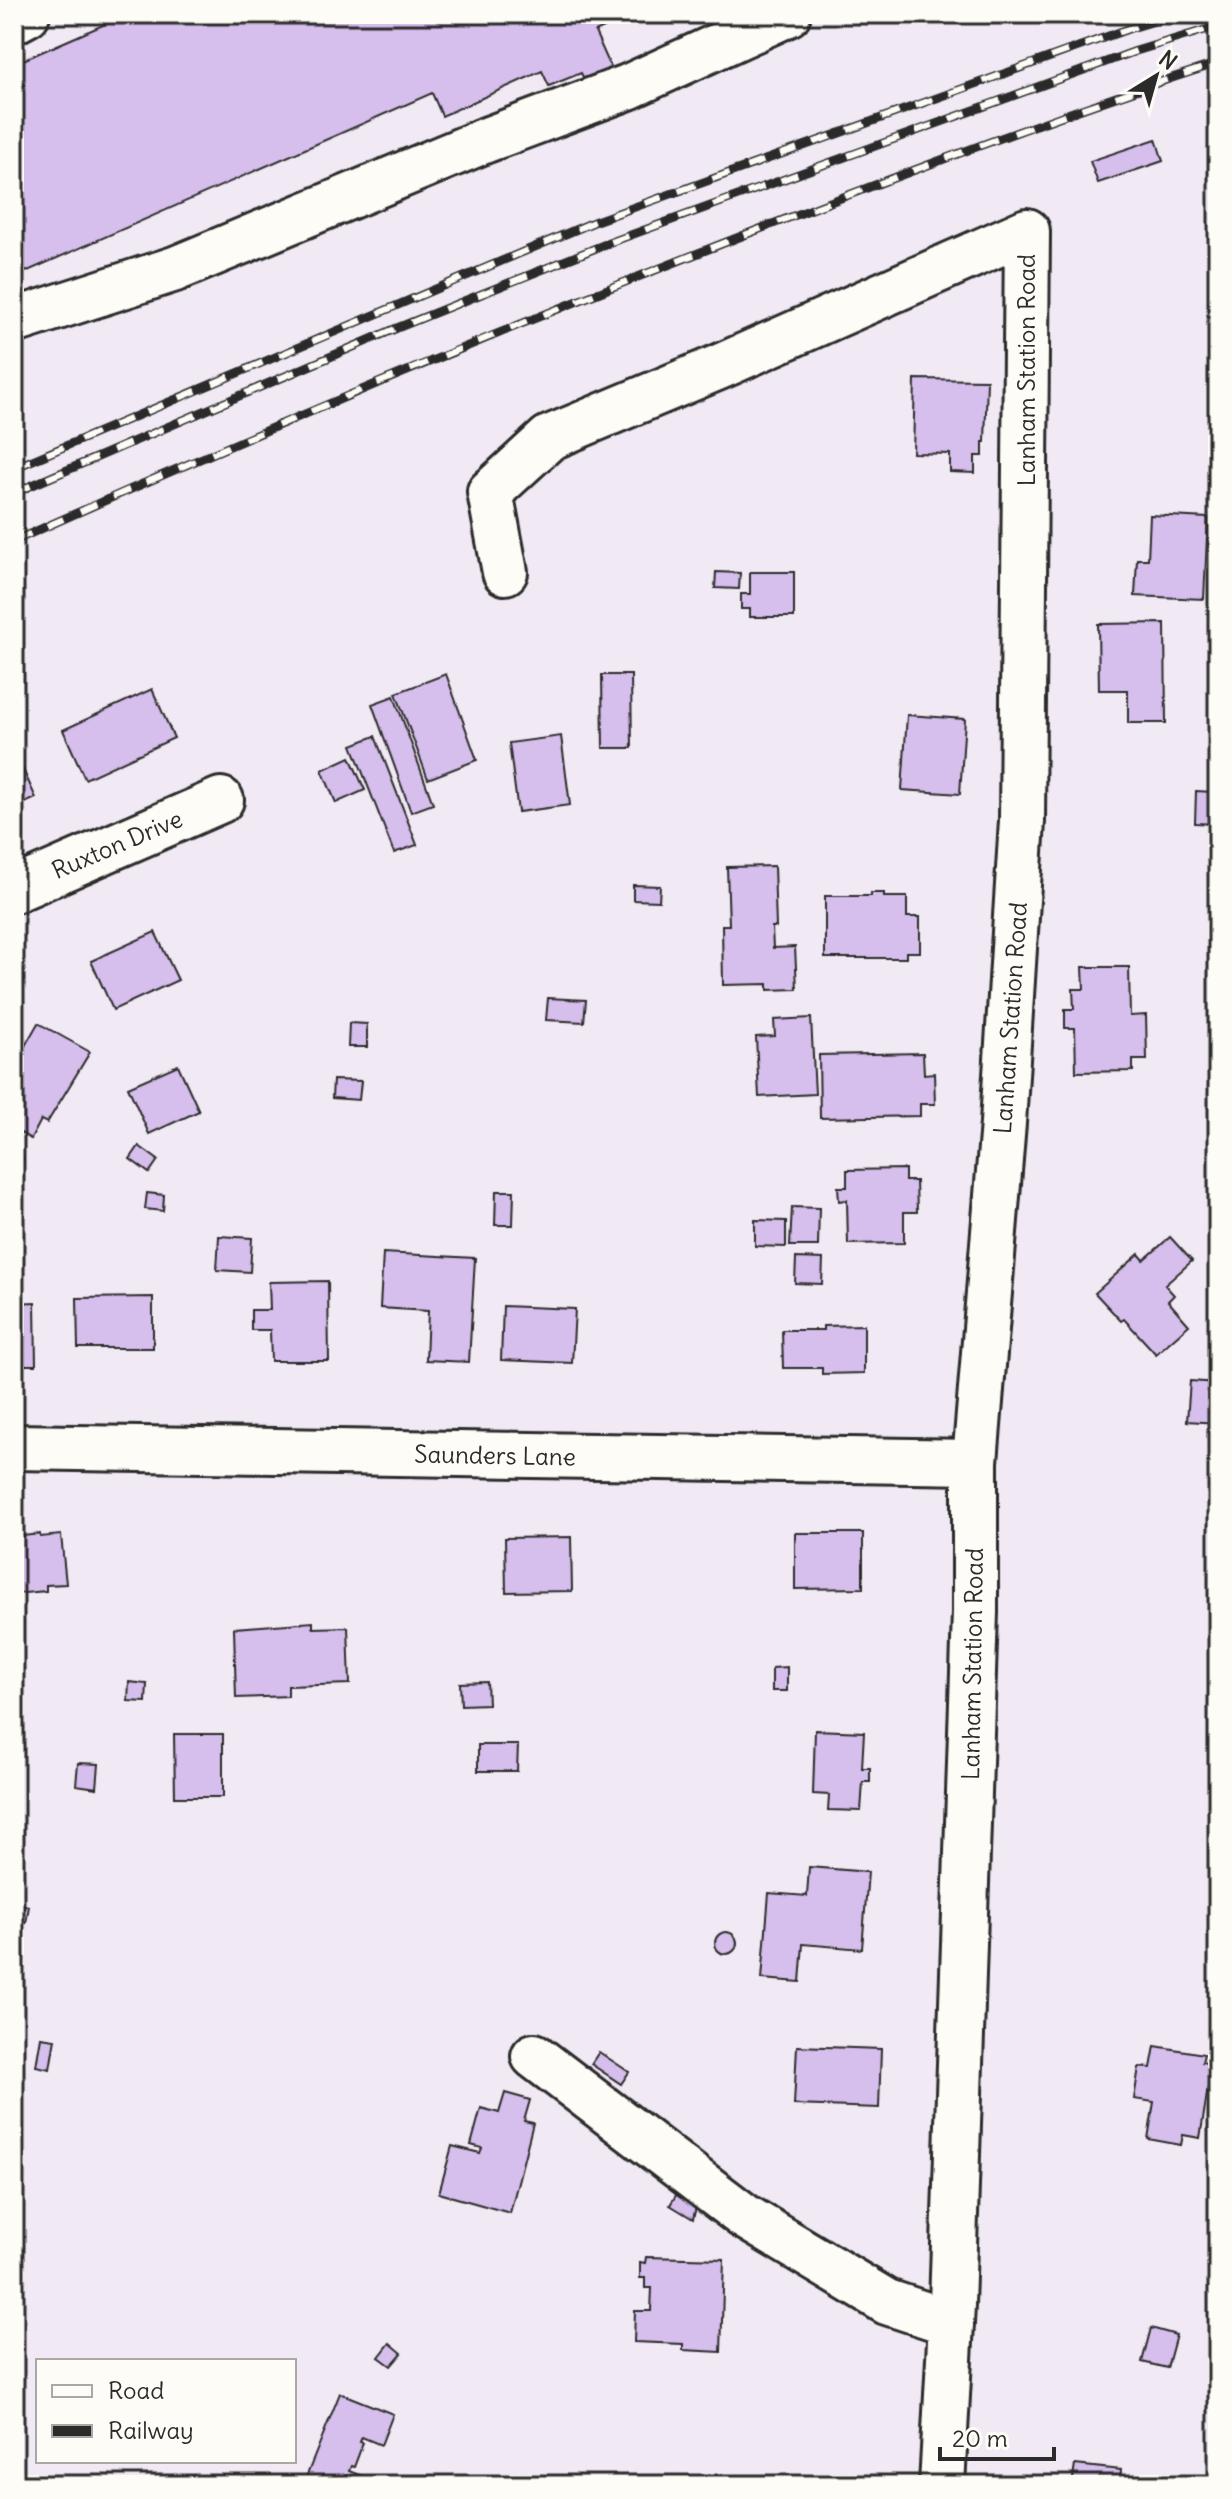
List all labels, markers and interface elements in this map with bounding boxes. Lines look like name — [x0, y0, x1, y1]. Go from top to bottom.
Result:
north arrow — [1116, 36, 1196, 116]
text: N — [1154, 44, 1183, 76]
street label: Lanham Station Road — [1011, 254, 1041, 486]
street label: Ruxton Drive — [47, 803, 187, 885]
street label: Lanham Station Road — [987, 901, 1033, 1135]
street label: Saunders Lane — [414, 1439, 576, 1471]
street label: Lanham Station Road — [955, 1548, 989, 1780]
legend — [36, 2359, 296, 2463]
text: Road — [108, 2375, 164, 2405]
scale bar — [940, 2411, 1054, 2461]
text: Railway — [108, 2415, 194, 2445]
text: 20 m — [952, 2423, 1008, 2453]

